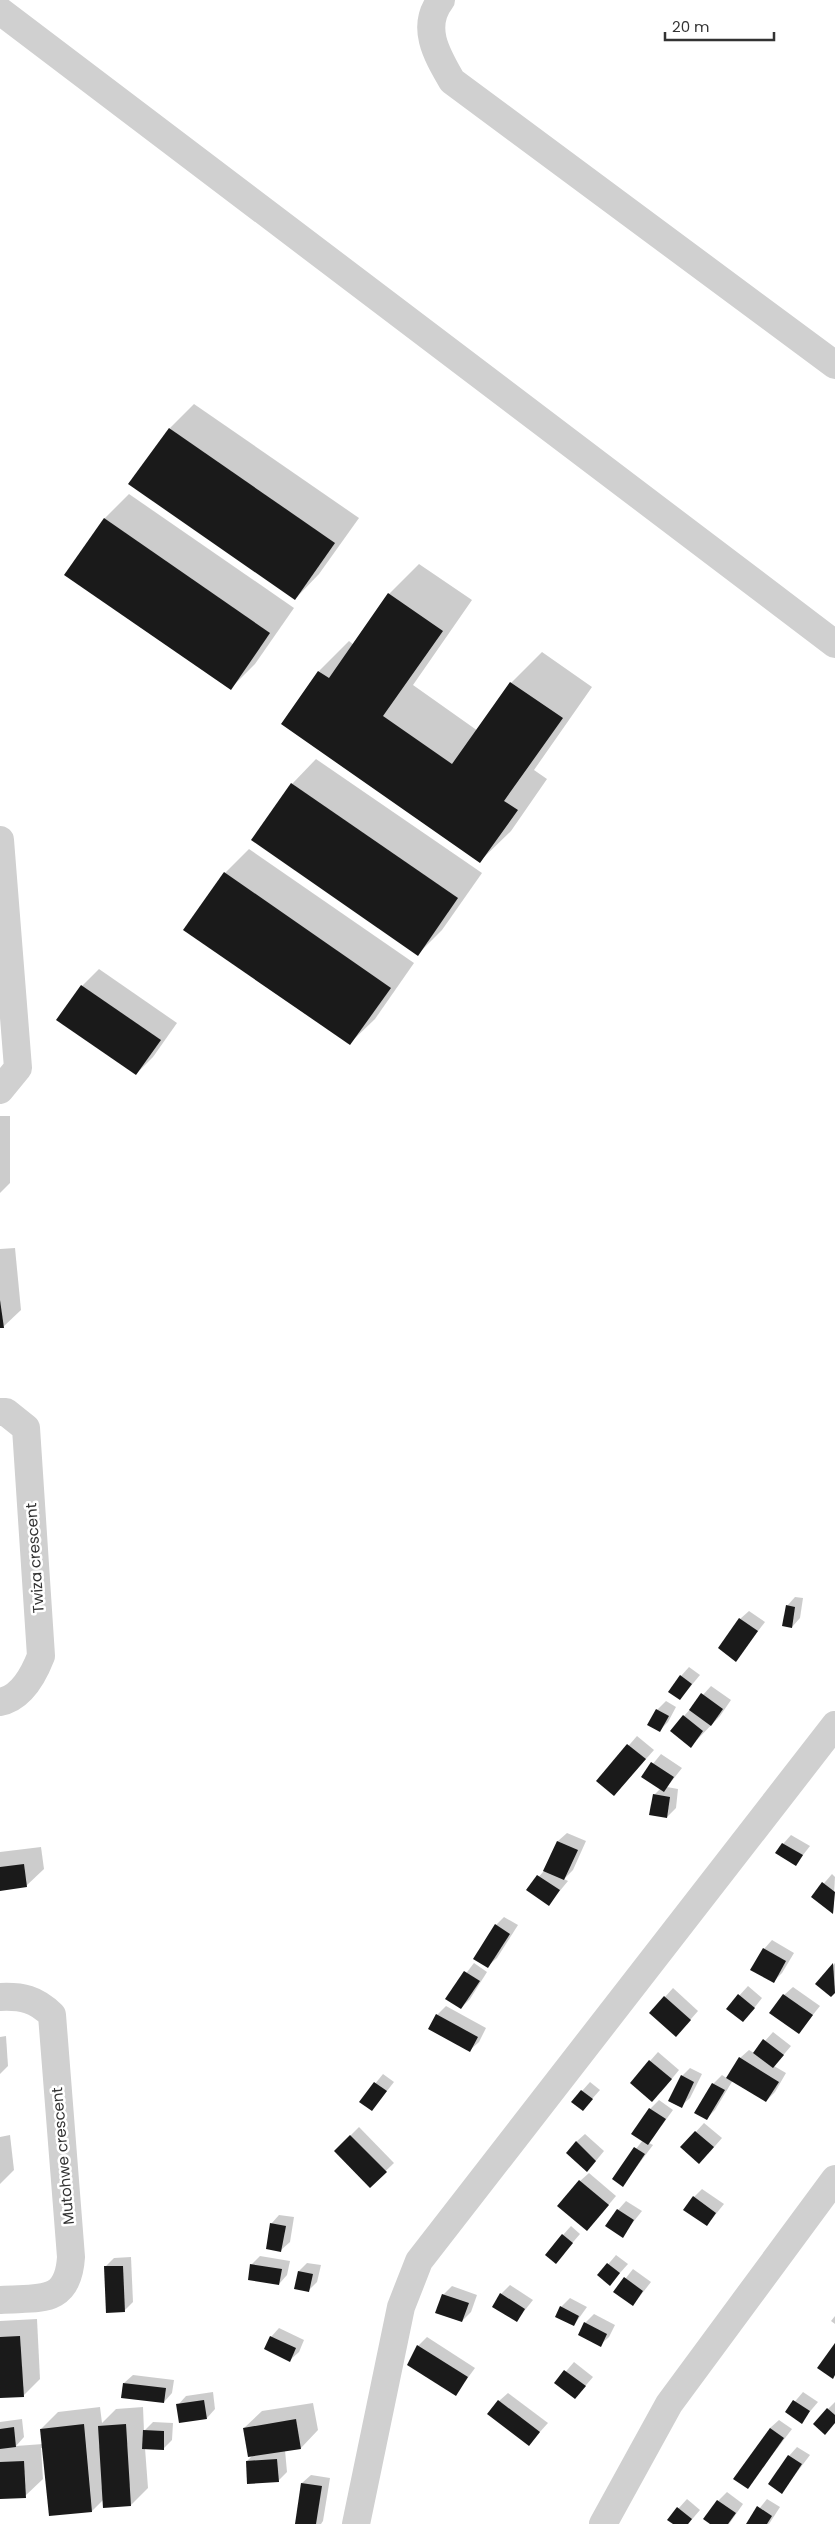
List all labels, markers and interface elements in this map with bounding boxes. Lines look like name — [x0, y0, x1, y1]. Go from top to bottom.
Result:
scale bar — [665, 10, 774, 42]
text: 20 m — [672, 16, 710, 37]
street label: Twiza crescent — [20, 1502, 49, 1614]
street label: Mutohwe crescent — [46, 2086, 79, 2226]

